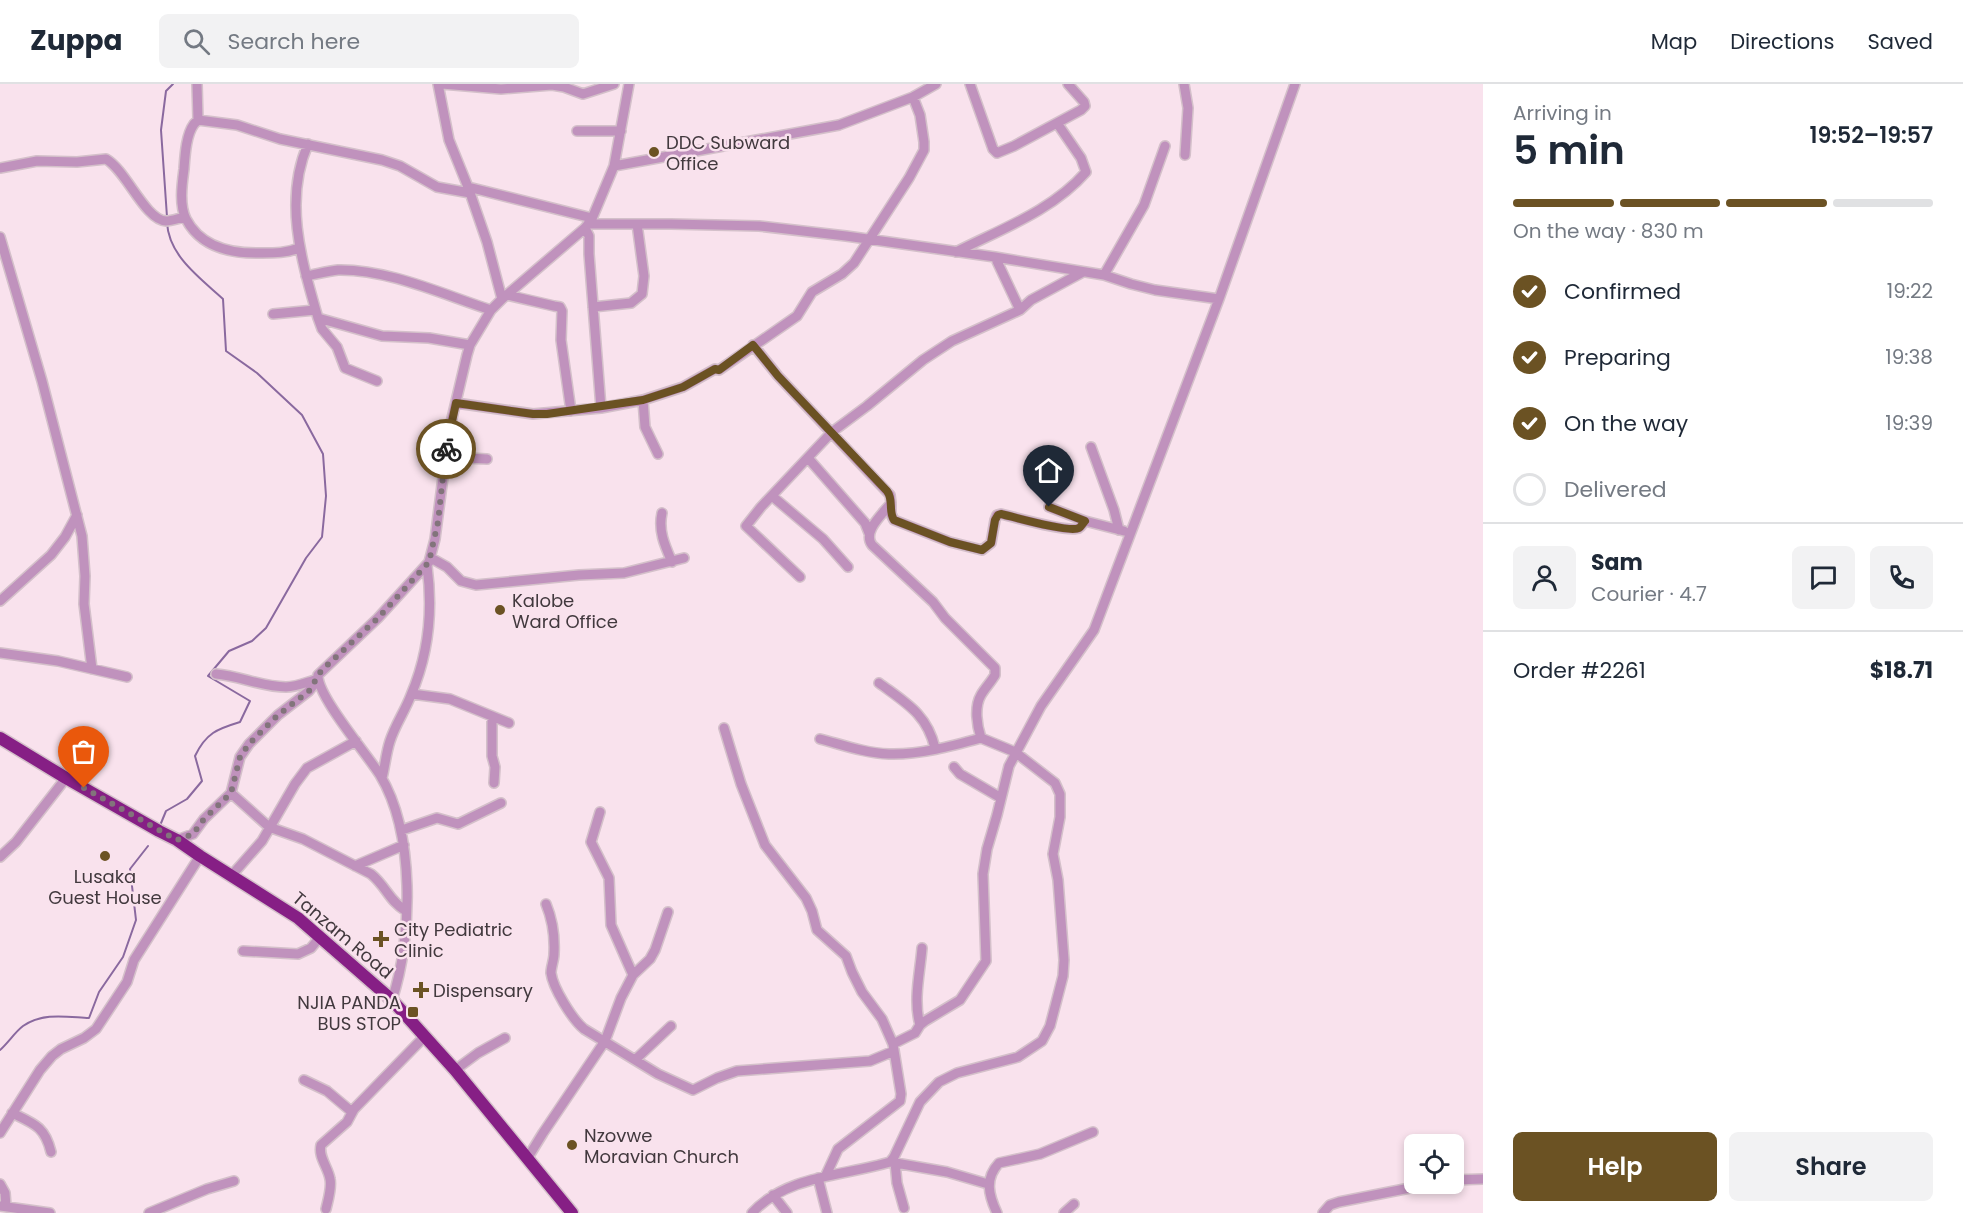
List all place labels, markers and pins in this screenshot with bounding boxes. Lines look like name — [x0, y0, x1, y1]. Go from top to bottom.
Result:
place label: DDC Subward Office — [666, 130, 790, 176]
marker: DDC Subward Office — [647, 145, 661, 159]
pin — [1023, 445, 1074, 507]
place label: Kalobe Ward Office — [512, 588, 618, 634]
marker: Kalobe Ward Office — [493, 603, 507, 617]
pin — [58, 726, 109, 788]
marker: Lusaka Guest House — [98, 849, 112, 863]
place label: Lusaka Guest House — [48, 864, 162, 910]
place label: City Pediatric Clinic — [394, 917, 513, 963]
marker: City Pediatric Clinic — [372, 930, 390, 948]
place label: Dispensary — [433, 978, 533, 1003]
marker: Dispensary — [414, 983, 428, 997]
place label: NJIA PANDA BUS STOP — [297, 990, 401, 1036]
marker: NJIA PANDA BUS STOP — [406, 1005, 420, 1019]
place label: Nzovwe Moravian Church — [584, 1123, 739, 1169]
marker: Nzovwe Moravian Church — [565, 1138, 579, 1152]

